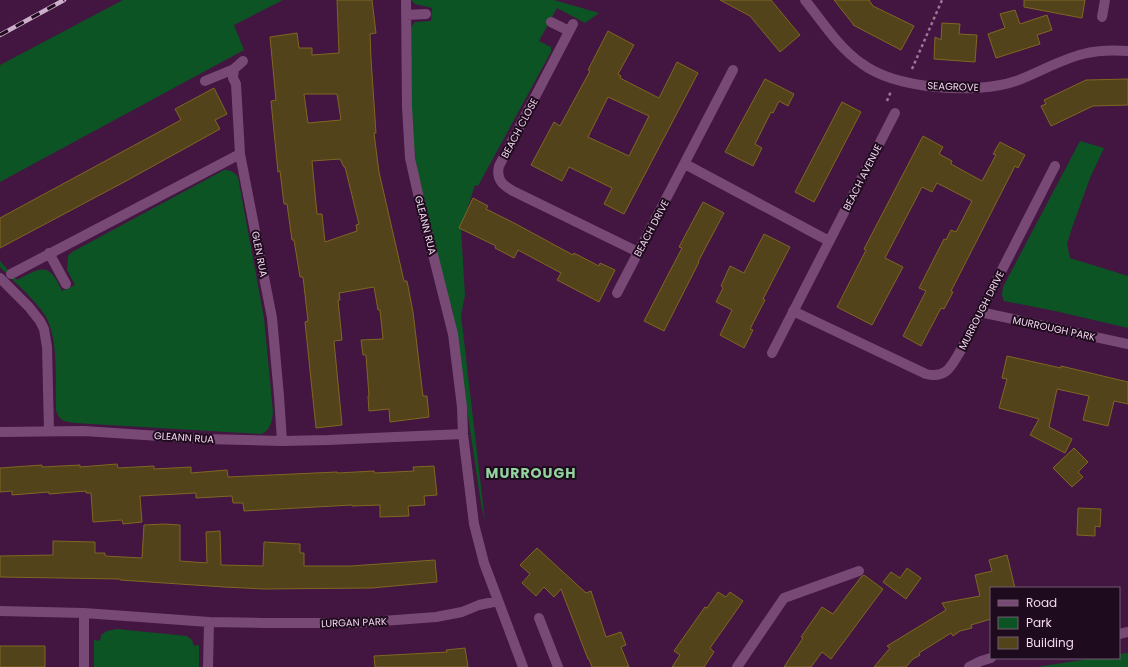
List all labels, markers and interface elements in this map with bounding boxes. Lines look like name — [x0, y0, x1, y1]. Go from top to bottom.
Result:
street label: SEAGROVE — [927, 78, 979, 95]
street label: BEACH CLOSE — [497, 95, 542, 161]
street label: BEACH AVENUE — [839, 141, 886, 213]
street label: GLEANN RUA — [411, 194, 440, 256]
street label: BEACH DRIVE — [630, 197, 673, 259]
street label: GLEN RUA — [248, 230, 271, 279]
street label: MURROUGH DRIVE — [955, 268, 1008, 352]
street label: MURROUGH PARK — [1011, 312, 1097, 345]
street label: GLEANN RUA — [153, 428, 215, 447]
district label: MURROUGH — [486, 463, 576, 483]
legend — [990, 587, 1120, 659]
text: Road — [1026, 594, 1057, 611]
street label: LURGAN PARK — [321, 614, 387, 631]
text: Park — [1026, 614, 1053, 631]
text: Building — [1026, 634, 1074, 651]

